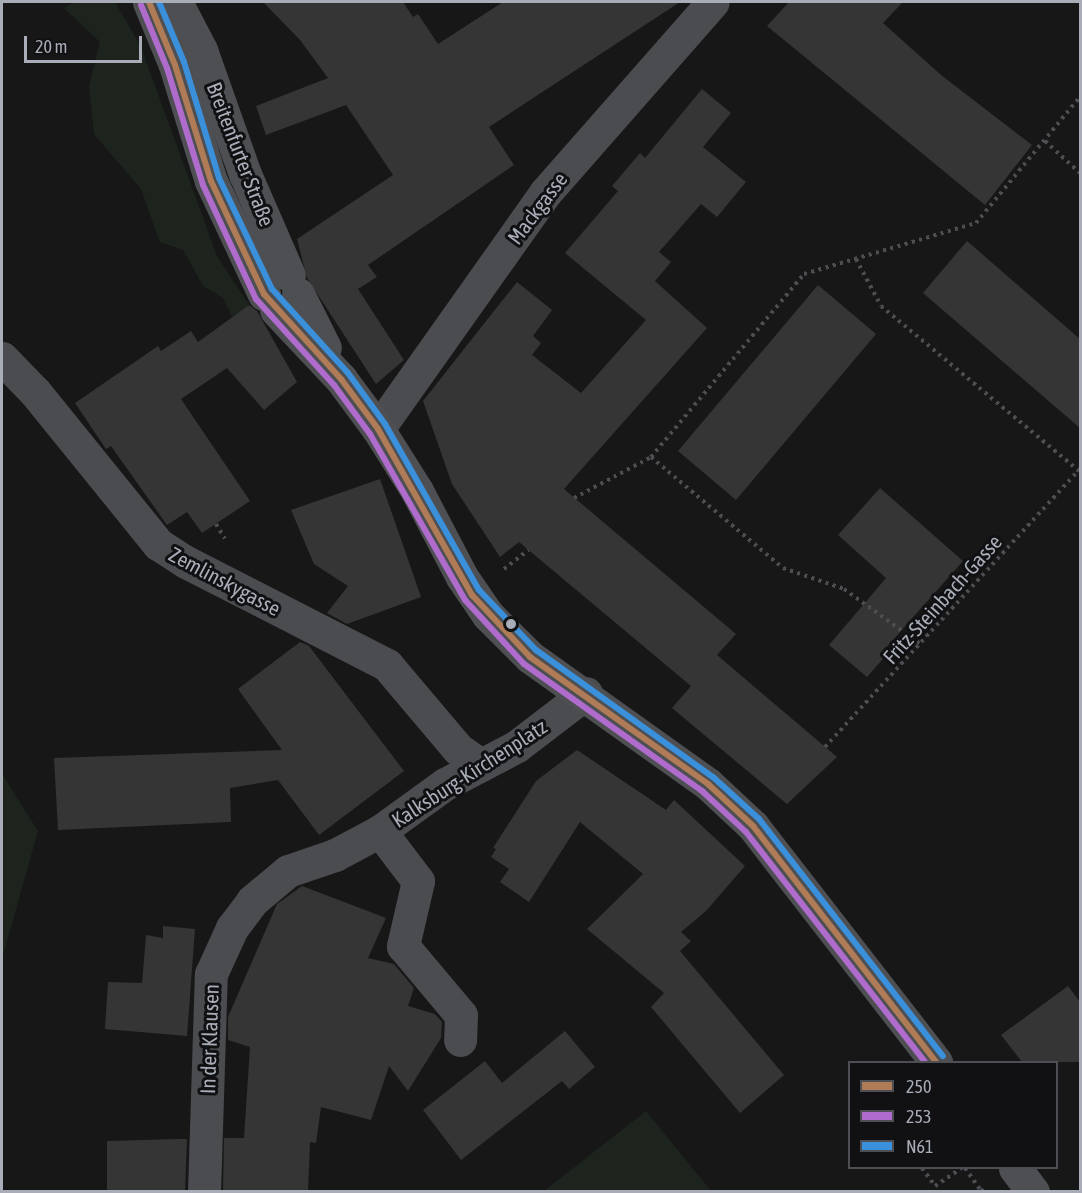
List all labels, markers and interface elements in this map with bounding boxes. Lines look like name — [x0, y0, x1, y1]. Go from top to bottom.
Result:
scale bar — [27, 24, 146, 62]
text: 20 m — [35, 36, 67, 57]
street label: Breitenfurter Straße — [202, 78, 280, 230]
street label: Mackgasse — [502, 167, 572, 249]
street label: Fritz-Steinbach-Gasse — [877, 529, 1007, 669]
street label: Zemlinskygasse — [165, 541, 285, 621]
unlabelled marker — [505, 618, 517, 630]
street label: Kalksburg-Kirchenplatz — [387, 714, 551, 832]
street label: In der Klausen — [194, 984, 224, 1094]
legend — [848, 1061, 1058, 1169]
text: 250 — [906, 1076, 931, 1097]
text: 253 — [906, 1106, 931, 1127]
text: N61 — [906, 1136, 934, 1157]

